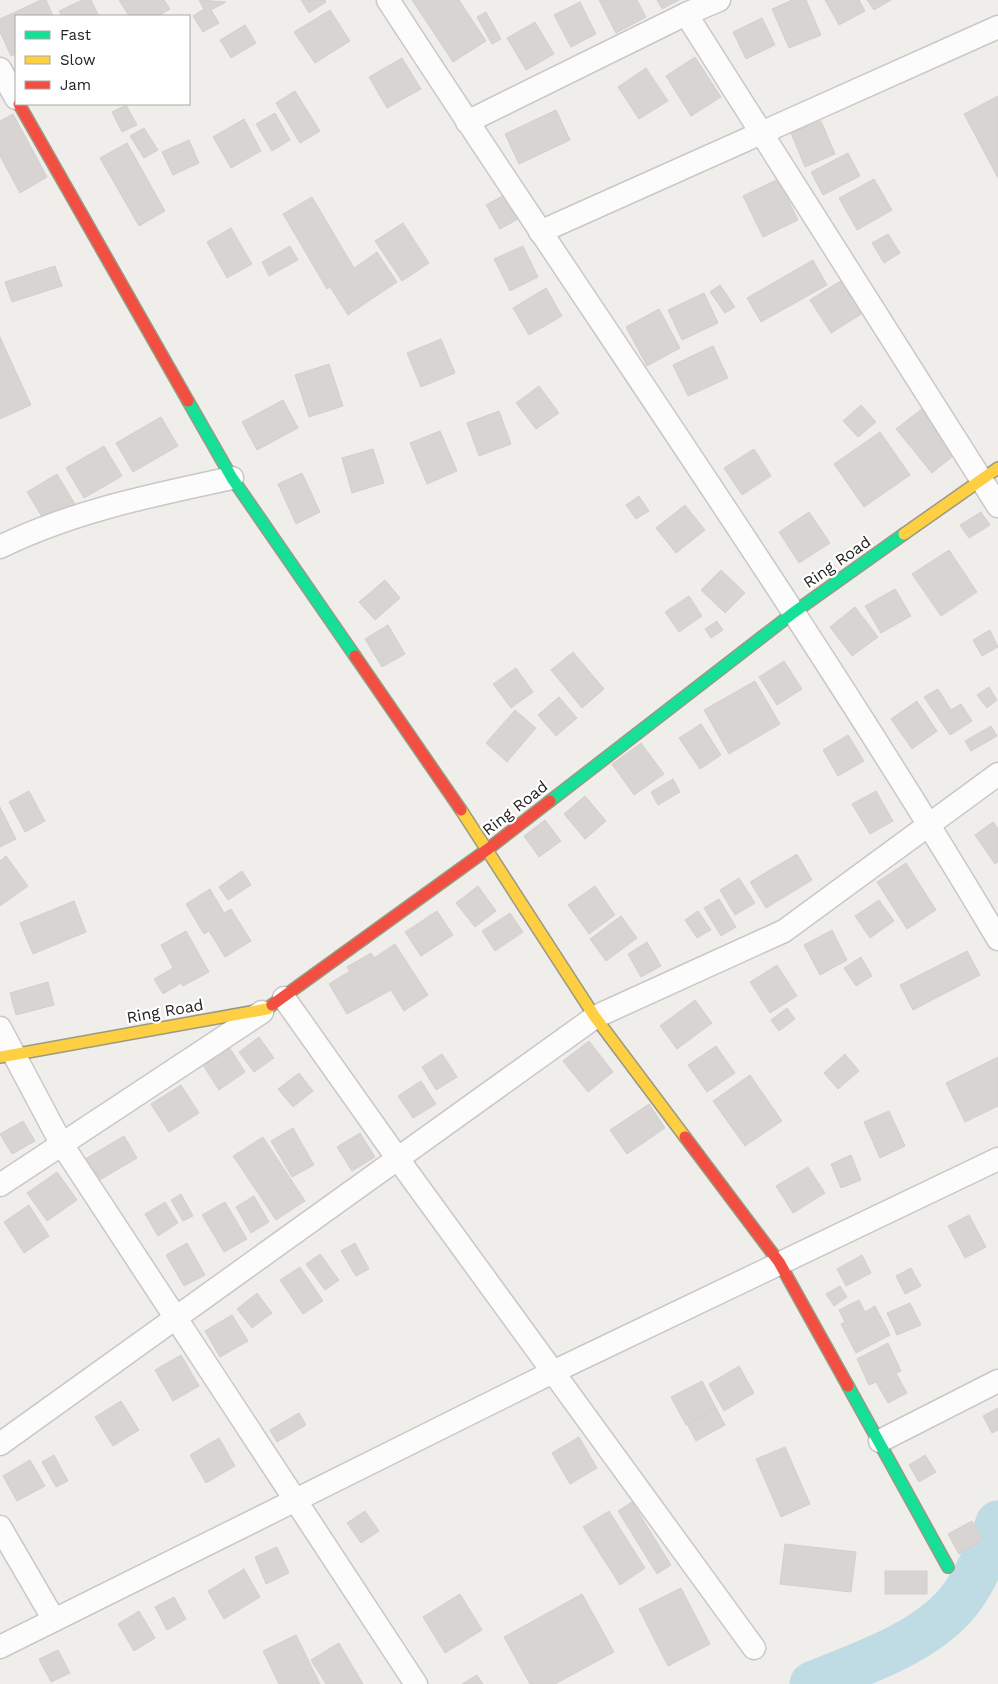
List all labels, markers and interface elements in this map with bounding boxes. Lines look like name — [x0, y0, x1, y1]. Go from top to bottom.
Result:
legend — [15, 15, 190, 105]
text: Fast — [60, 26, 92, 44]
text: Slow — [60, 51, 96, 69]
text: Jam — [60, 76, 91, 94]
street label: Ring Road — [800, 532, 874, 592]
street label: Ring Road — [479, 777, 551, 839]
street label: Ring Road — [125, 995, 205, 1027]

